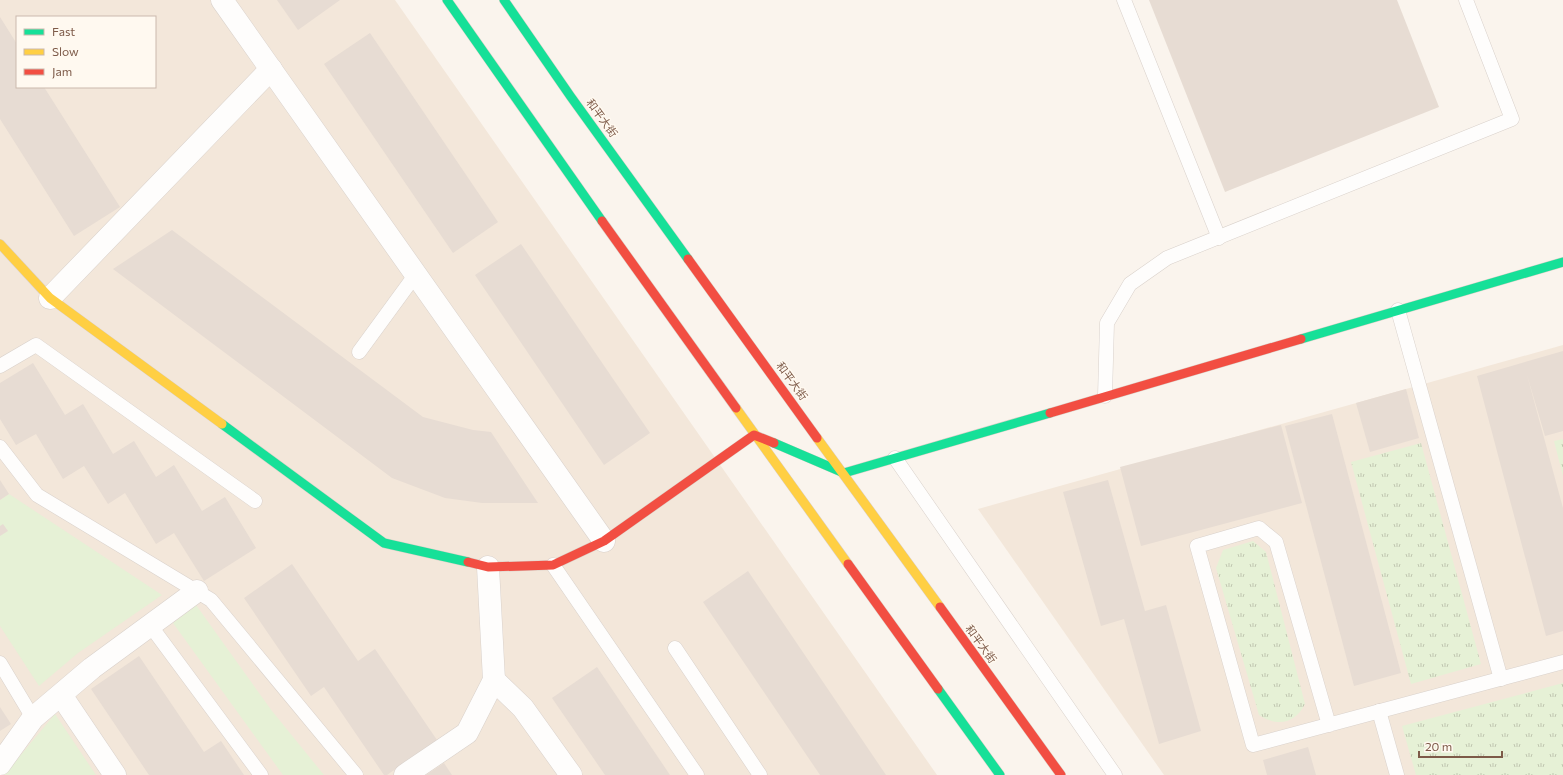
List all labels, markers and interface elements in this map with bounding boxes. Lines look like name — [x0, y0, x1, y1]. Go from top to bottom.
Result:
legend — [16, 16, 156, 88]
text: Fast — [52, 24, 75, 38]
text: Slow — [52, 44, 79, 58]
text: Jam — [52, 64, 72, 79]
street label: 和平大街 — [584, 96, 621, 139]
street label: 和平大街 — [774, 359, 811, 402]
street label: 和平大街 — [963, 622, 1000, 665]
scale bar — [1419, 733, 1502, 759]
text: 20 m — [1425, 739, 1452, 753]

